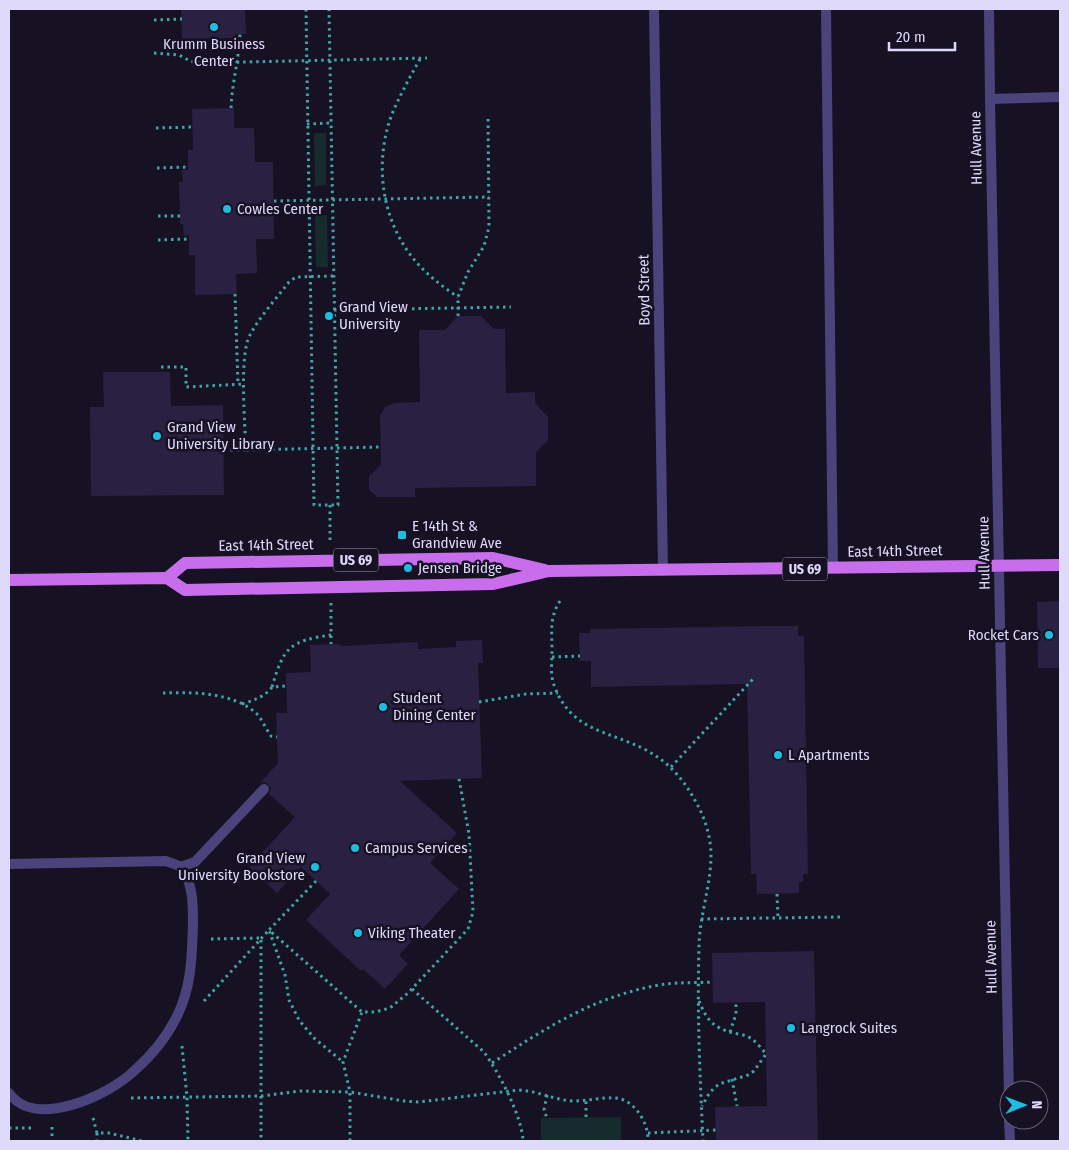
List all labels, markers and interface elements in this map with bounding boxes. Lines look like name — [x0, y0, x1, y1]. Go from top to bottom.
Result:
scale bar — [889, 20, 955, 52]
marker: Krumm Business Center — [208, 21, 220, 33]
text: 20 m — [896, 28, 926, 46]
place label: Krumm Business Center — [163, 35, 265, 70]
street label: Hull Avenue — [966, 111, 986, 185]
place label: Cowles Center — [237, 200, 324, 218]
marker: Cowles Center — [221, 203, 233, 215]
street label: Boyd Street — [634, 254, 654, 326]
place label: Grand View University — [339, 298, 408, 333]
marker: Grand View University — [323, 310, 335, 322]
place label: Grand View University Library — [167, 418, 275, 453]
marker: Grand View University Library — [151, 430, 163, 442]
street label: Hull Avenue — [974, 516, 994, 590]
place label: E 14th St & Grandview Ave — [412, 517, 502, 552]
marker: E 14th St & Grandview Ave — [396, 529, 408, 541]
street label: East 14th Street — [218, 535, 314, 555]
street label: East 14th Street — [847, 541, 943, 561]
road number: US 69 — [334, 548, 378, 572]
road number: US 69 — [782, 558, 828, 580]
place label: Jensen Bridge — [418, 559, 502, 577]
marker: Jensen Bridge — [402, 562, 414, 574]
place label: Rocket Cars — [968, 626, 1039, 644]
marker: Rocket Cars — [1043, 629, 1055, 641]
place label: Student Dining Center — [393, 689, 476, 724]
marker: Student Dining Center — [377, 701, 389, 713]
place label: L Apartments — [788, 746, 870, 764]
marker: L Apartments — [772, 749, 784, 761]
place label: Campus Services — [365, 839, 468, 857]
marker: Campus Services — [349, 842, 361, 854]
place label: Grand View University Bookstore — [178, 849, 305, 884]
marker: Grand View University Bookstore — [309, 861, 321, 873]
street label: Hull Avenue — [981, 920, 1001, 994]
place label: Viking Theater — [368, 924, 456, 942]
marker: Viking Theater — [352, 927, 364, 939]
place label: Langrock Suites — [801, 1019, 897, 1037]
marker: Langrock Suites — [785, 1022, 797, 1034]
north arrow — [999, 1080, 1049, 1130]
text: N — [1028, 1100, 1045, 1109]

